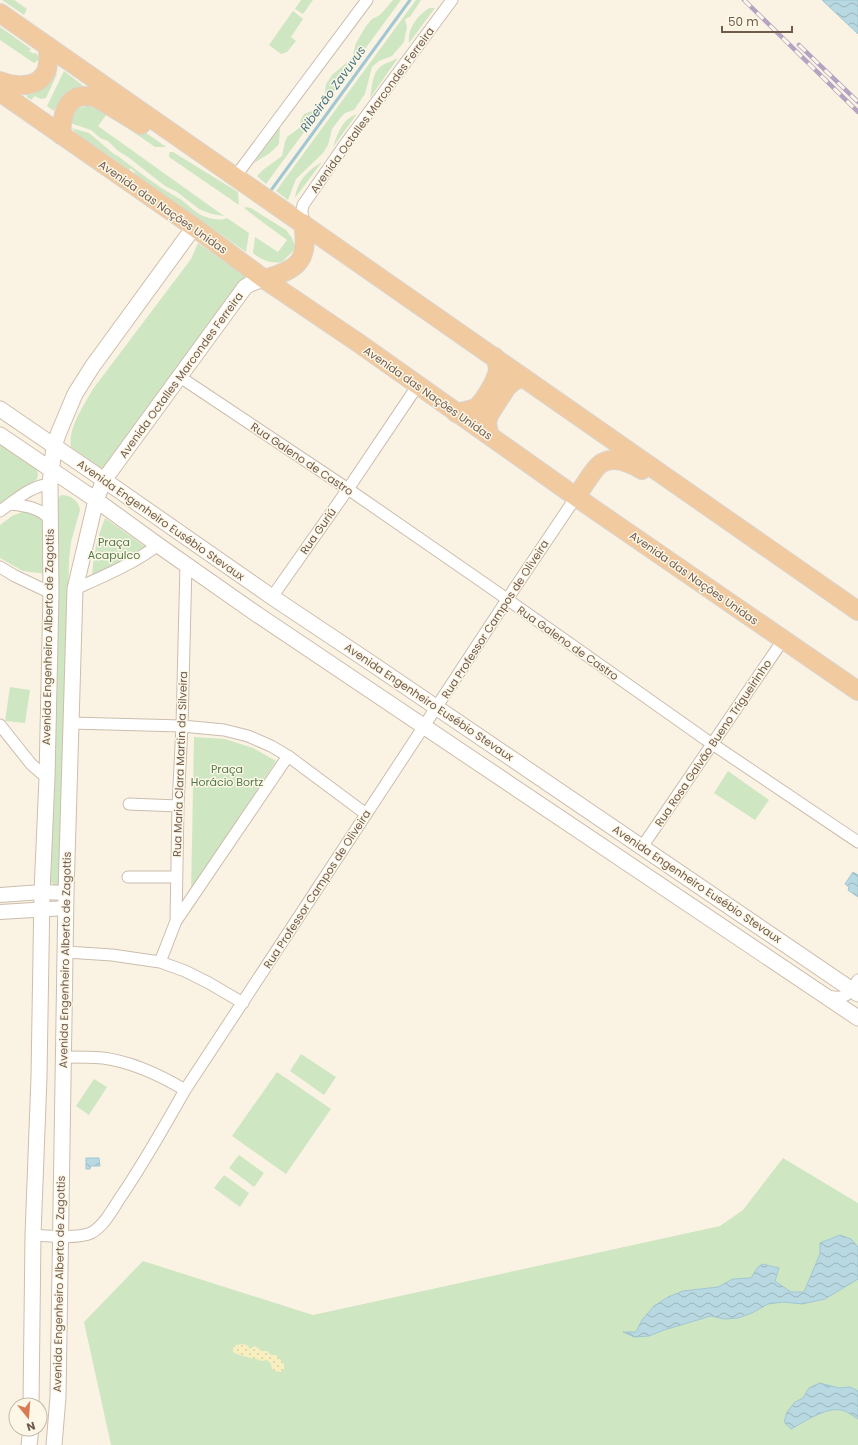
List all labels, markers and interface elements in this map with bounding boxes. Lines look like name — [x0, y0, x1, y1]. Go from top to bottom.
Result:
scale bar — [722, 8, 792, 34]
text: 50 m — [728, 13, 759, 30]
street label: Avenida Octalles Marcondes Ferreira — [306, 24, 438, 196]
water label: Ribeirão Zavuvus — [296, 42, 370, 135]
street label: Avenida das Nações Unidas — [95, 156, 231, 258]
street label: Avenida Octalles Marcondes Ferreira — [115, 289, 247, 461]
street label: Avenida das Nações Unidas — [360, 342, 496, 444]
street label: Rua Galeno de Castro — [248, 419, 356, 499]
street label: Avenida Engenheiro Eusébio Stevaux — [74, 456, 249, 585]
street label: Rua Guriú — [296, 504, 340, 558]
street label: Avenida das Nações Unidas — [626, 527, 762, 629]
street label: Avenida Engenheiro Alberto de Zagottis — [38, 528, 58, 745]
park label: Praça Acapulco — [88, 534, 140, 563]
street label: Rua Professor Campos de Oliveira — [437, 536, 553, 702]
street label: Rua Galeno de Castro — [514, 602, 622, 684]
street label: Avenida Engenheiro Eusébio Stevaux — [341, 639, 517, 765]
street label: Rua Rosa Galvão Bueno Trigueirinho — [651, 656, 775, 830]
street label: Rua Maria Clara Martin da Silveira — [169, 671, 191, 857]
park label: Praça Horácio Bortz — [191, 761, 263, 790]
street label: Rua Professor Campos de Oliveira — [259, 806, 375, 972]
street label: Avenida Engenheiro Eusébio Stevaux — [609, 821, 785, 947]
street label: Avenida Engenheiro Alberto de Zagottis — [55, 851, 75, 1068]
street label: Avenida Engenheiro Alberto de Zagottis — [49, 1175, 69, 1392]
north arrow — [8, 1397, 48, 1437]
text: N — [25, 1418, 37, 1435]

